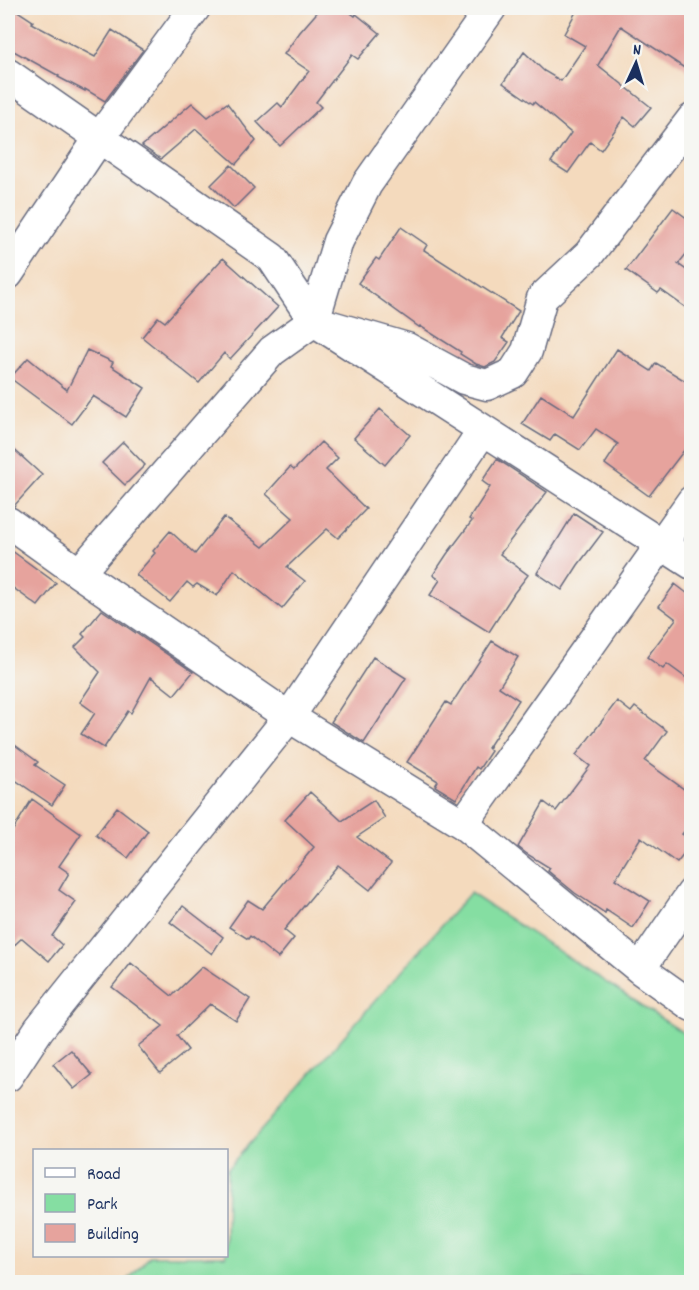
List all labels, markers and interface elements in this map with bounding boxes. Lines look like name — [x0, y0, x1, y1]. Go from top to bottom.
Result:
north arrow — [606, 33, 666, 93]
text: N — [632, 39, 642, 62]
legend — [33, 1149, 228, 1257]
text: Road — [87, 1163, 121, 1188]
text: Park — [87, 1193, 118, 1218]
text: Building — [87, 1223, 139, 1248]

